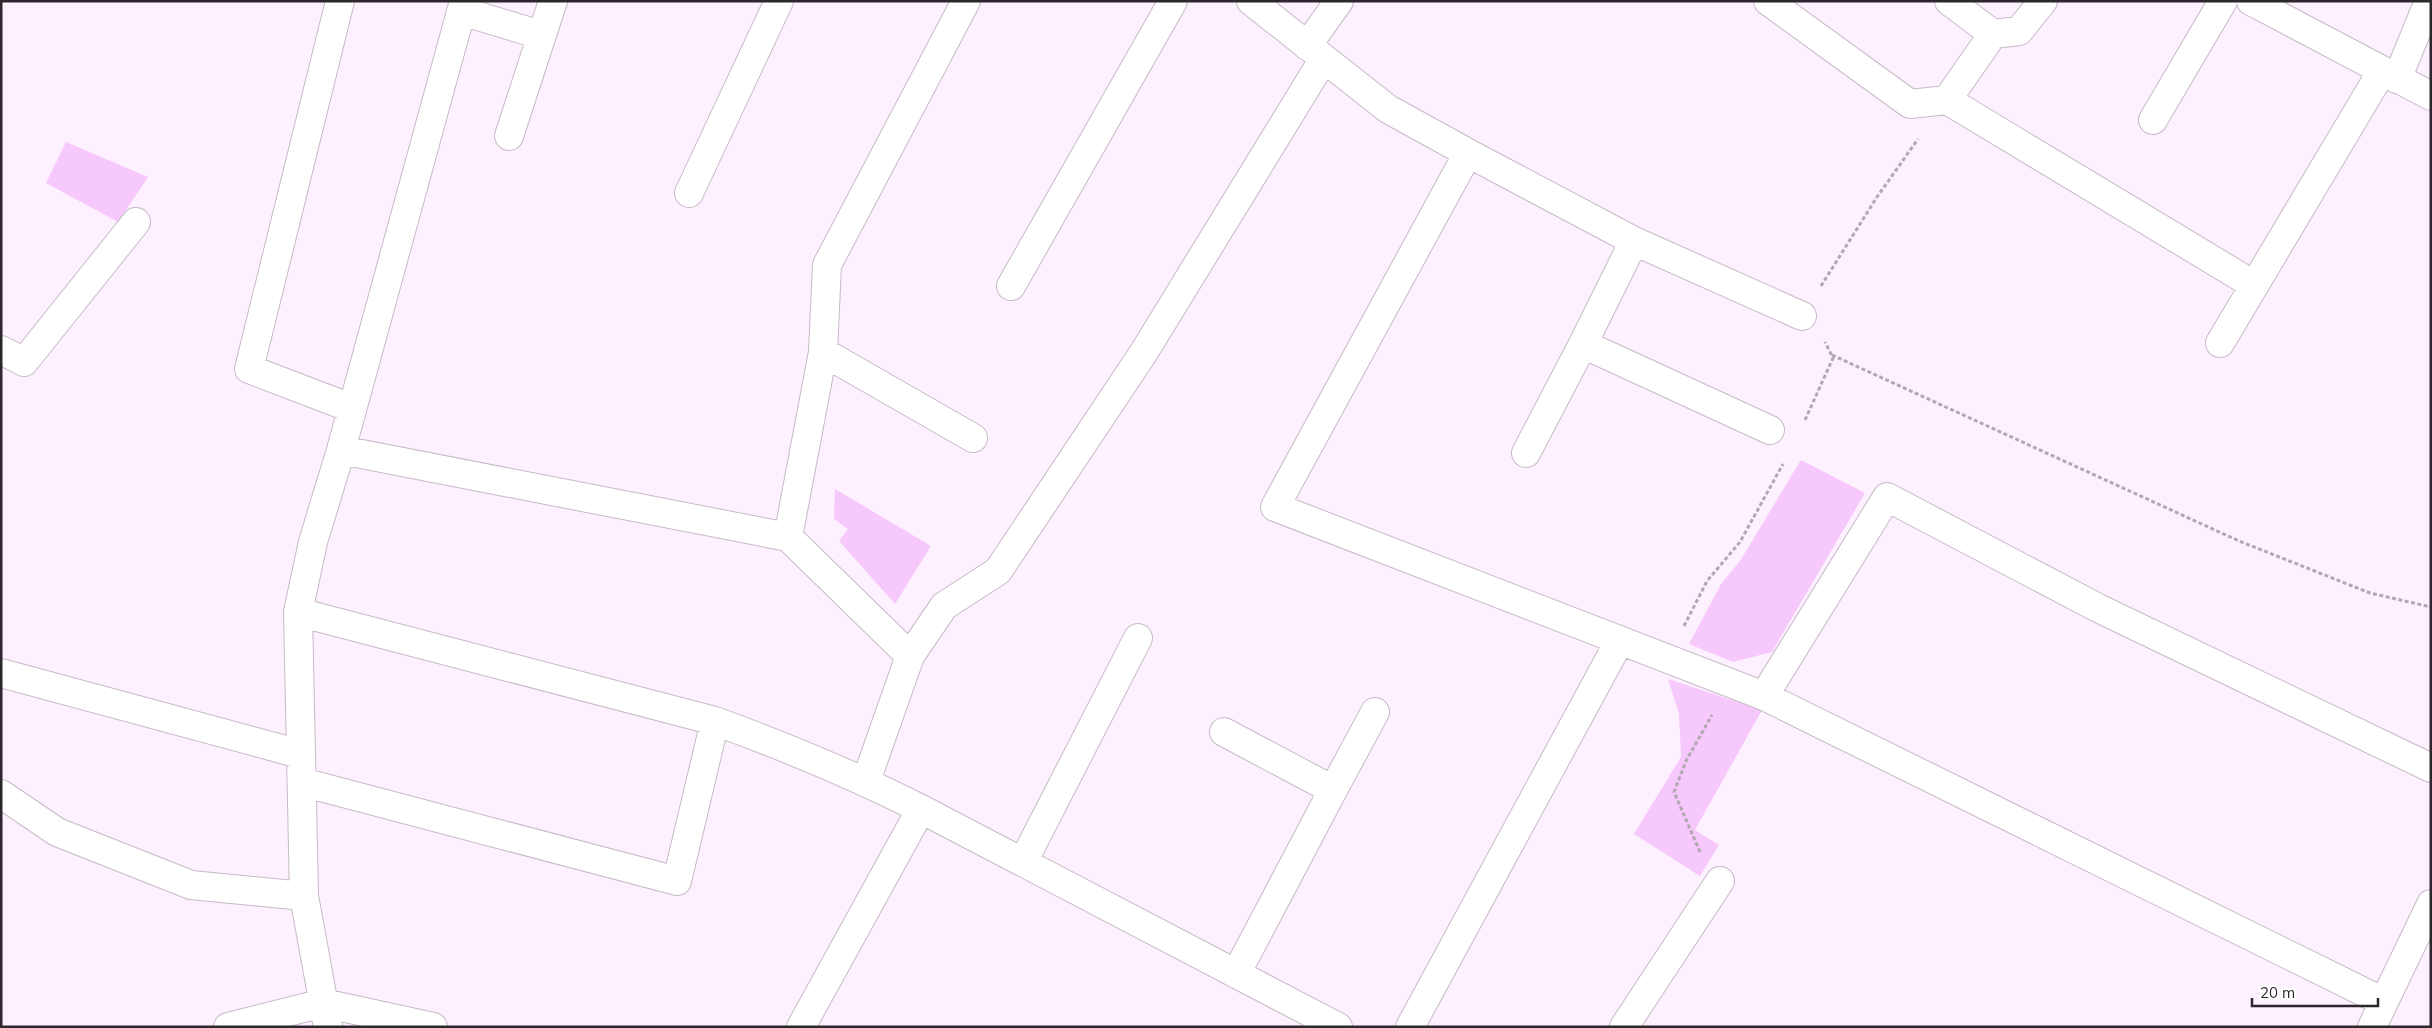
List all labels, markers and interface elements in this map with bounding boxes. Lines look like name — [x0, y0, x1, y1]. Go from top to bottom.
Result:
scale bar — [2252, 976, 2378, 1008]
text: 20 m — [2260, 983, 2295, 1002]

